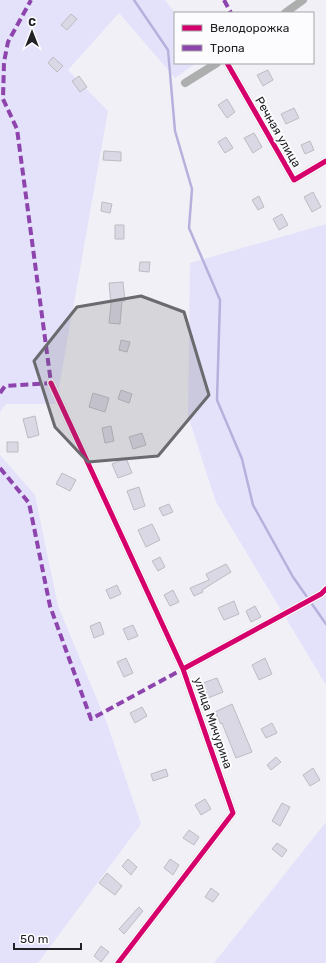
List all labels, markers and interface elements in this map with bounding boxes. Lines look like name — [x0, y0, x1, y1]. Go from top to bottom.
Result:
north arrow — [12, 12, 52, 52]
legend — [174, 12, 314, 64]
text: С — [28, 16, 36, 29]
text: Велодорожка — [210, 21, 289, 35]
text: Тропа — [210, 41, 245, 55]
street label: Речная улица — [252, 94, 304, 170]
street label: улица Мичурина — [191, 675, 235, 771]
scale bar — [14, 925, 81, 951]
text: 50 m — [20, 932, 48, 946]

